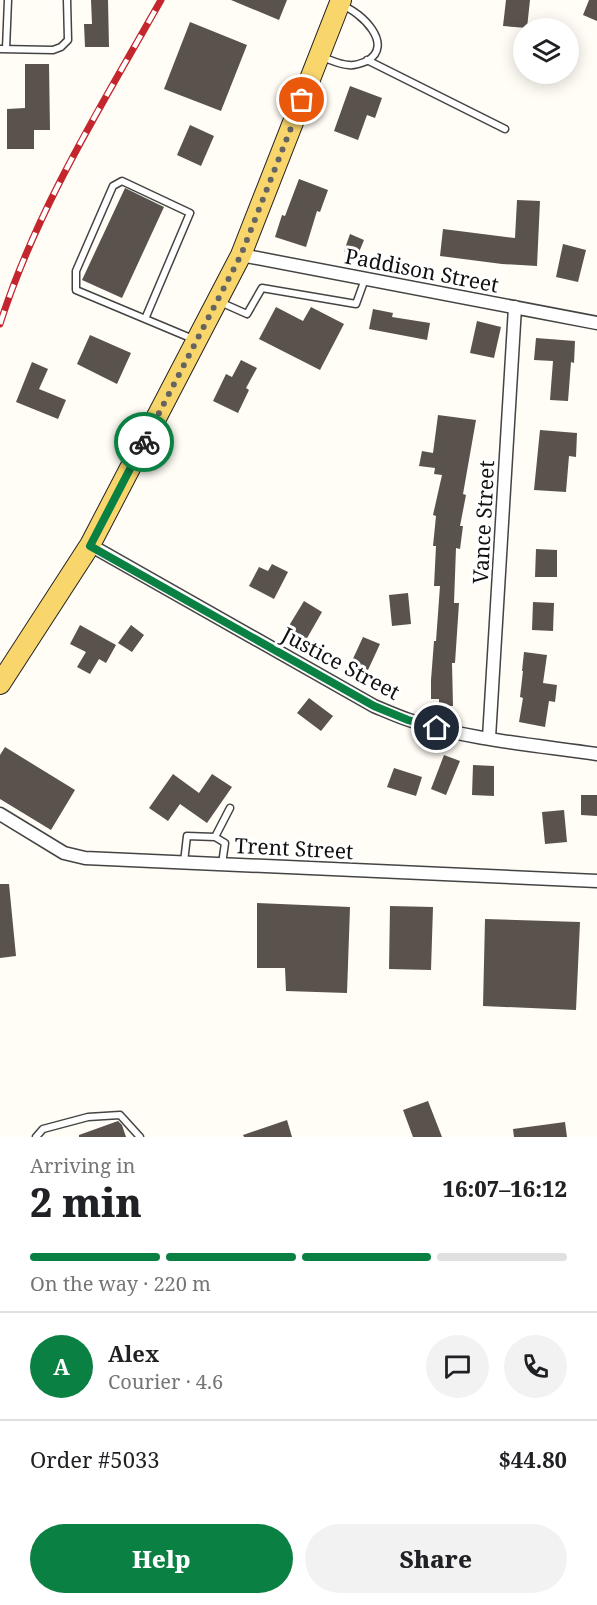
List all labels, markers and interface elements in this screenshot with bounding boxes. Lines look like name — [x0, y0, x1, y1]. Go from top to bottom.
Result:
map controls — [513, 18, 579, 84]
button: layers — [513, 18, 579, 84]
pin — [276, 74, 327, 125]
icon: bag — [285, 83, 318, 116]
street label: Paddison Street — [343, 241, 501, 299]
courier — [114, 412, 174, 472]
icon: bike — [128, 426, 161, 459]
street label: Vance Street — [466, 459, 500, 585]
street label: Justice Street — [276, 620, 405, 706]
pin — [411, 702, 462, 753]
icon: home — [420, 711, 453, 744]
street label: Trent Street — [234, 831, 354, 865]
text: Arriving in — [30, 1152, 135, 1179]
text: 16:07–16:12 — [443, 1173, 567, 1203]
text: 2 min — [30, 1175, 142, 1228]
text: On the way · 220 m — [30, 1270, 211, 1297]
button: chat — [426, 1335, 489, 1398]
button: phone — [504, 1335, 567, 1398]
text: Alex — [108, 1338, 159, 1368]
text: A — [53, 1351, 70, 1381]
text: Courier · 4.6 — [108, 1368, 223, 1395]
text: Order #5033 — [30, 1444, 160, 1474]
text: $44.80 — [498, 1444, 567, 1474]
button: Help — [30, 1524, 293, 1593]
button: Share — [305, 1524, 567, 1593]

